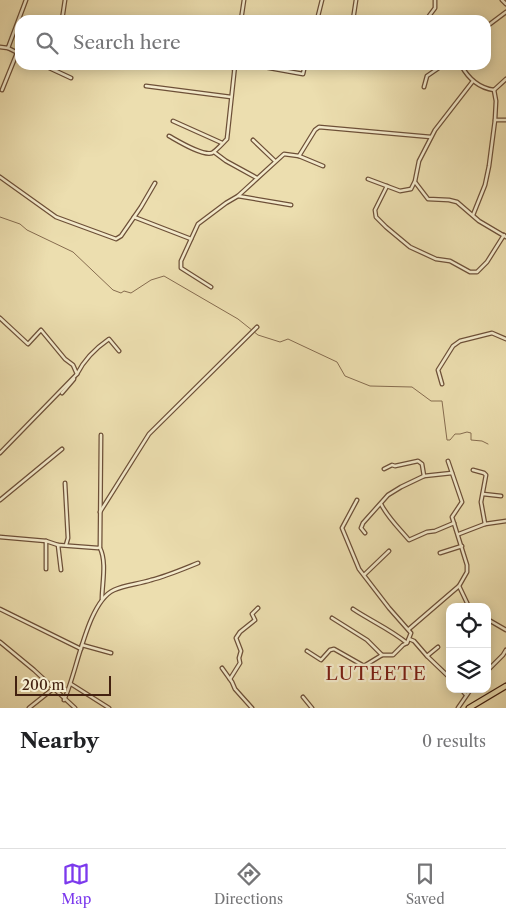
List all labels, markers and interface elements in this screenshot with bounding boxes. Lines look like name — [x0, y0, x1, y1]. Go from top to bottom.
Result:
search box — [15, 15, 491, 70]
icon: search — [33, 29, 61, 57]
text: Search here — [73, 31, 181, 54]
map controls — [446, 603, 491, 693]
button: locate — [446, 603, 491, 648]
button: layers — [446, 648, 491, 693]
district label: LUTEETE — [325, 662, 427, 685]
scale bar — [15, 673, 111, 696]
text: 200 m — [22, 676, 65, 694]
text: Nearby — [20, 728, 99, 753]
text: 0 results — [422, 731, 486, 751]
tab: Map — [61, 860, 91, 908]
tab: Directions — [214, 860, 283, 908]
tab: Saved — [406, 860, 445, 908]

